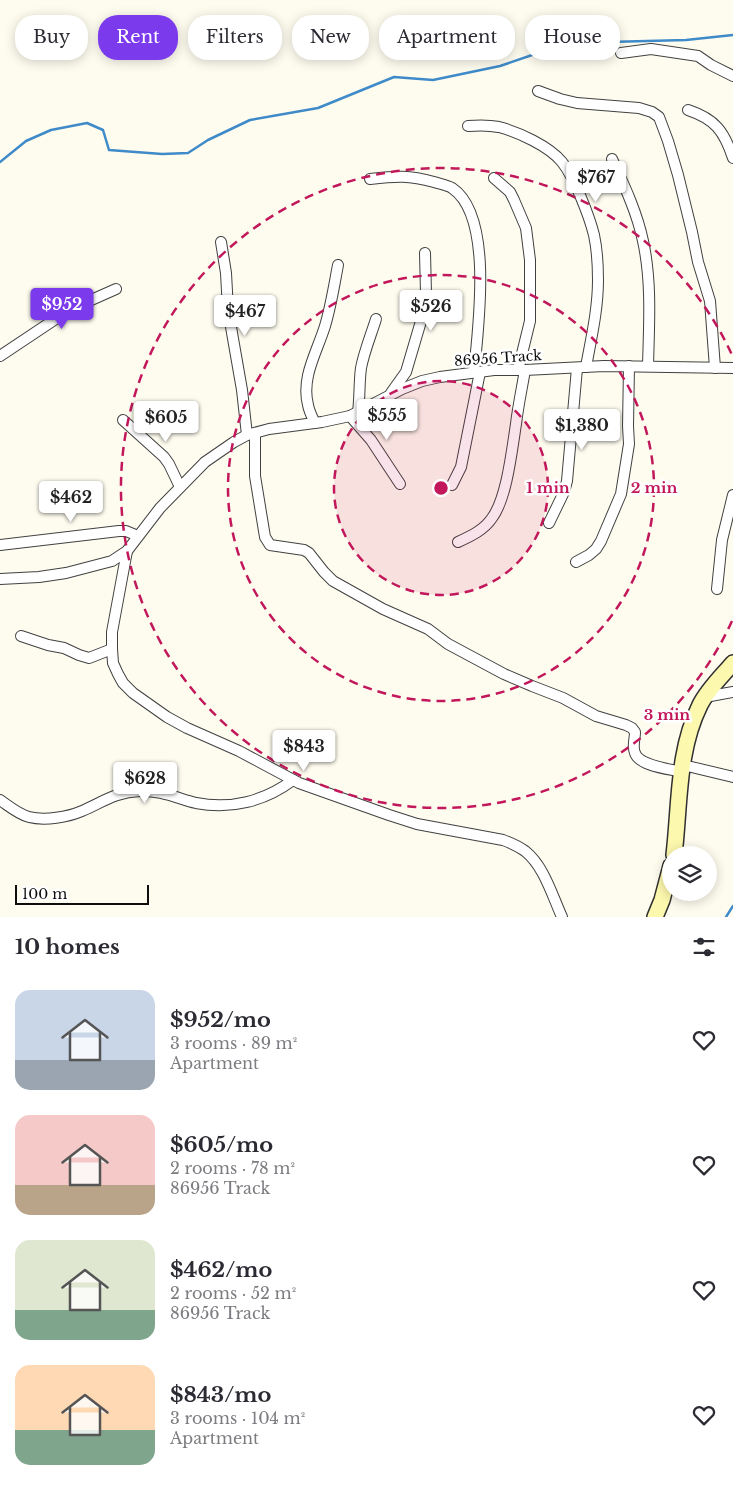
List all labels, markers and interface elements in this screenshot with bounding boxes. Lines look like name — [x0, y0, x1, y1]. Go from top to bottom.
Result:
chip: Buy — [15, 15, 88, 60]
chip: Rent — [98, 15, 178, 60]
chip: Filters — [188, 15, 282, 60]
chip: New — [292, 15, 369, 60]
chip: Apartment — [379, 15, 515, 60]
chip: House — [525, 15, 620, 60]
pin: $767 — [566, 160, 626, 203]
text: $767 — [577, 167, 615, 187]
pin: $952 — [32, 288, 92, 330]
pin: $526 — [401, 290, 461, 332]
text: $952 — [41, 294, 83, 314]
pin: $467 — [215, 294, 275, 337]
text: $526 — [410, 296, 452, 316]
text: $467 — [225, 301, 265, 321]
street label: 86956 Track — [454, 346, 543, 370]
pin: $555 — [357, 398, 417, 441]
pin: $605 — [136, 400, 196, 443]
text: $555 — [368, 405, 406, 425]
text: $605 — [145, 407, 187, 427]
pin: $1,380 — [541, 408, 623, 451]
text: $1,380 — [555, 415, 609, 435]
text: 1 min — [526, 478, 570, 497]
text: 2 min — [631, 478, 677, 497]
centre of rings — [432, 479, 450, 497]
pin: $462 — [41, 480, 101, 523]
text: $462 — [50, 487, 92, 507]
text: 3 min — [644, 705, 690, 724]
pin: $843 — [274, 730, 334, 772]
text: $843 — [283, 736, 325, 756]
pin: $628 — [115, 762, 175, 804]
text: $628 — [124, 768, 166, 788]
map controls — [662, 846, 717, 901]
button: layers — [662, 846, 717, 901]
scale bar — [15, 882, 149, 905]
text: 100 m — [22, 885, 67, 903]
icon: filters — [690, 933, 718, 961]
text: 10 homes — [15, 934, 120, 960]
text: $952/mo — [170, 1007, 271, 1033]
icon: home — [55, 1010, 115, 1070]
icon: heart — [690, 1026, 718, 1054]
text: 3 rooms · 89 m² — [170, 1033, 297, 1053]
text: Apartment — [170, 1053, 259, 1073]
text: $605/mo — [170, 1132, 273, 1158]
icon: home — [55, 1135, 115, 1195]
icon: heart — [690, 1151, 718, 1179]
text: 2 rooms · 78 m² — [170, 1158, 295, 1178]
text: 86956 Track — [170, 1178, 270, 1198]
text: $462/mo — [170, 1257, 272, 1283]
icon: home — [55, 1260, 115, 1320]
icon: heart — [690, 1276, 718, 1304]
text: 2 rooms · 52 m² — [170, 1283, 296, 1303]
text: 86956 Track — [170, 1303, 270, 1323]
text: $843/mo — [170, 1382, 271, 1408]
icon: home — [55, 1385, 115, 1445]
icon: heart — [690, 1401, 718, 1429]
text: 3 rooms · 104 m² — [170, 1408, 305, 1428]
text: Apartment — [170, 1428, 259, 1448]

